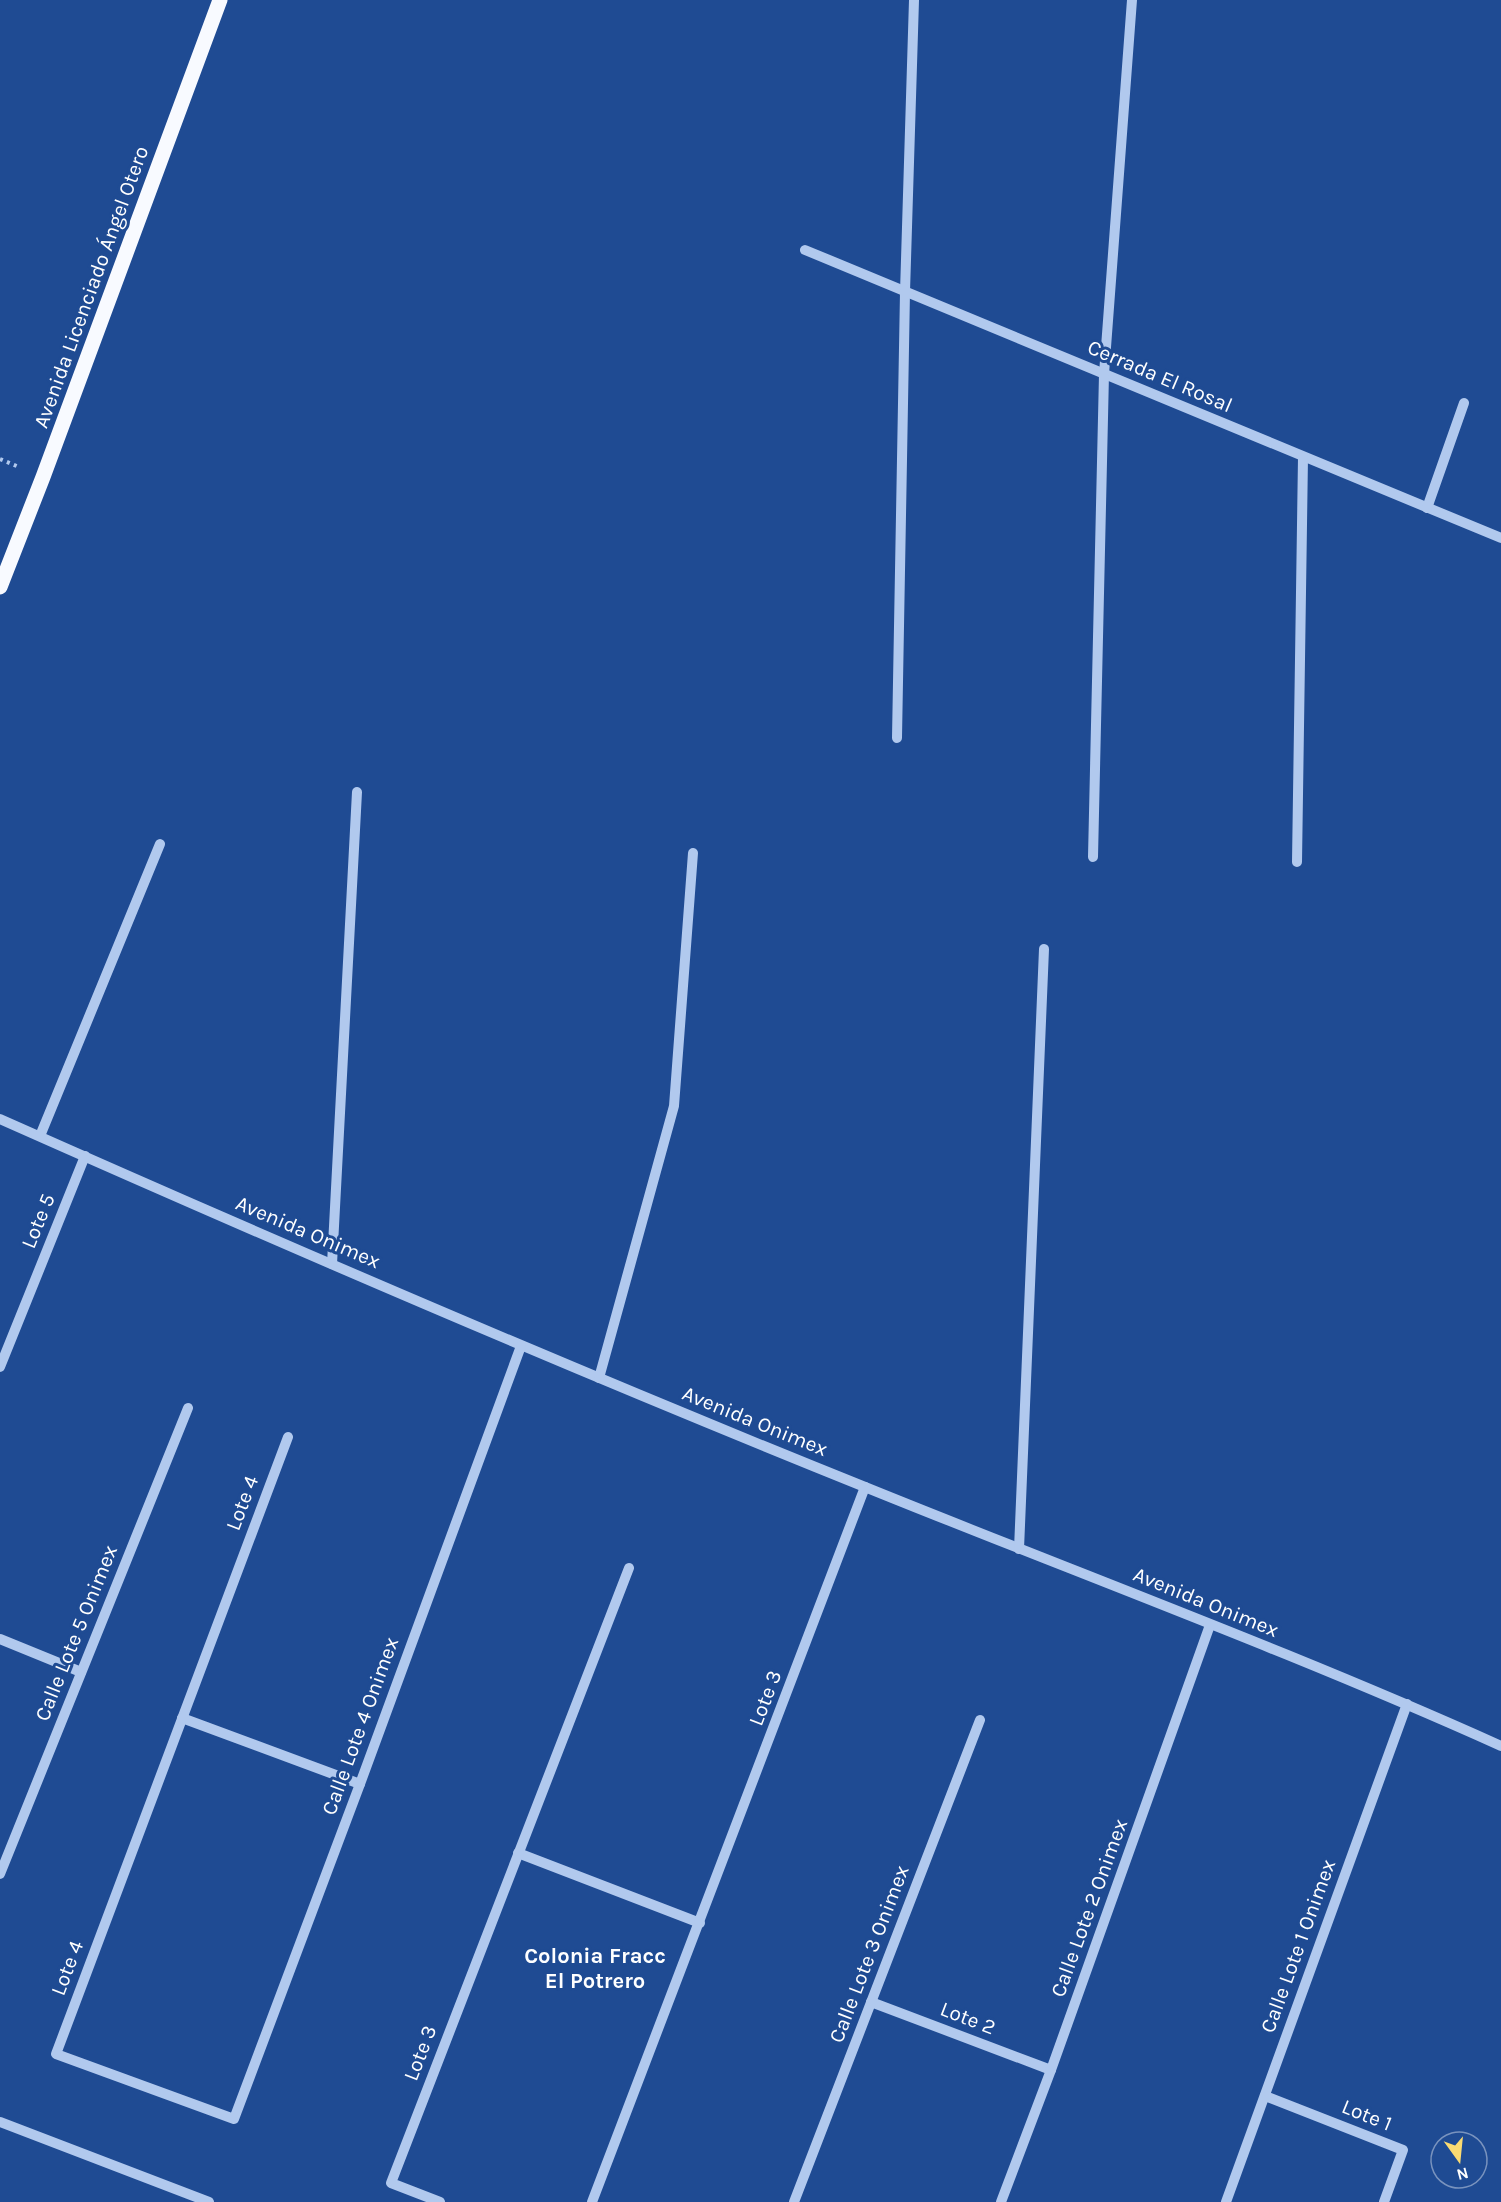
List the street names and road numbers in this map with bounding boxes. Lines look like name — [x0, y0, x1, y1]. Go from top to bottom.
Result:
street label: Avenida Licenciado Ángel Otero — [29, 143, 153, 431]
street label: Cerrada El Rosal — [1084, 335, 1236, 417]
street label: Lote 5 — [16, 1190, 60, 1252]
street label: Avenida Onimex — [232, 1191, 384, 1273]
street label: Avenida Onimex — [679, 1381, 831, 1461]
street label: Lote 4 — [221, 1472, 263, 1534]
street label: Calle Lote 5 Onimex — [30, 1541, 122, 1724]
street label: Avenida Onimex — [1130, 1562, 1282, 1642]
street label: Calle Lote 4 Onimex — [317, 1634, 403, 1818]
street label: Lote 3 — [744, 1667, 786, 1729]
street label: Calle Lote 2 Onimex — [1046, 1815, 1132, 2000]
street label: Calle Lote 1 Onimex — [1256, 1856, 1341, 2036]
street label: Calle Lote 3 Onimex — [824, 1862, 914, 2046]
street label: Lote 4 — [46, 1937, 88, 1999]
street label: Lote 2 — [937, 1997, 999, 2039]
street label: Lote 3 — [399, 2022, 441, 2084]
street label: Lote 1 — [1338, 2094, 1396, 2136]

